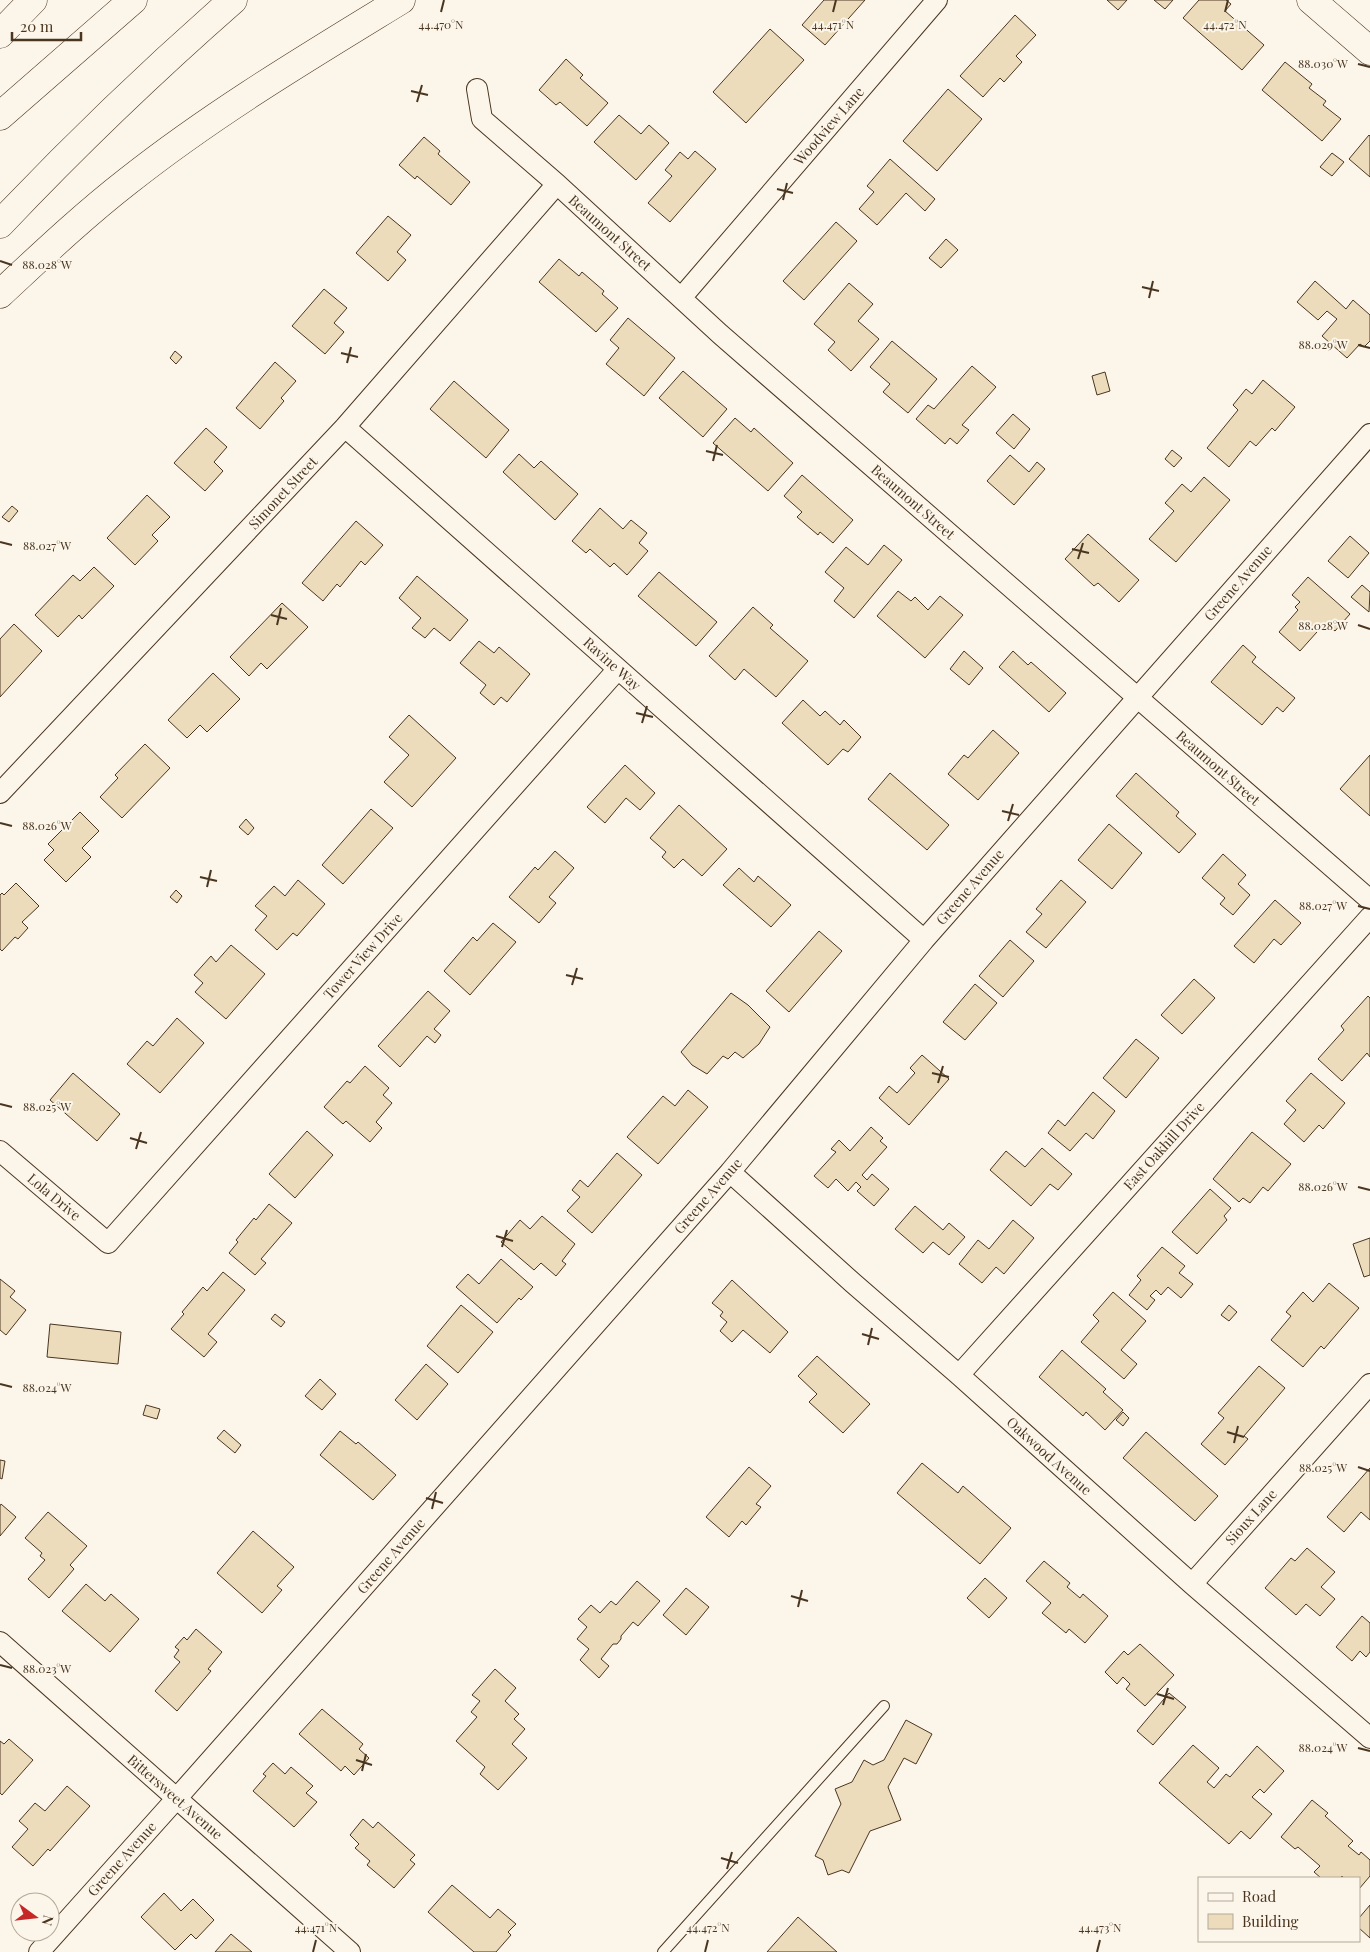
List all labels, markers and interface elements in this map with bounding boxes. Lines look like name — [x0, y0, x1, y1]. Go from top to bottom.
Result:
scale bar — [12, 10, 81, 42]
text: 20 m — [20, 16, 54, 36]
text: 44.470°N — [419, 16, 464, 32]
text: 44.471°N — [812, 16, 855, 32]
text: 44.472°N — [1203, 16, 1247, 32]
text: 88.030°W — [1298, 55, 1348, 71]
street label: Woodview Lane — [789, 83, 868, 170]
street label: Beaumont Street — [565, 190, 657, 276]
text: 88.028°W — [22, 256, 72, 272]
text: 88.029°W — [1298, 336, 1348, 352]
street label: Simonet Street — [244, 451, 322, 533]
street label: Beaumont Street — [867, 460, 960, 544]
text: 88.027°W — [23, 537, 71, 553]
street label: Greene Avenue — [1199, 541, 1276, 625]
text: 88.028°W — [1298, 617, 1348, 633]
street label: Ravine Way — [579, 633, 645, 695]
street label: Beaumont Street — [1172, 726, 1265, 810]
text: 88.026°W — [22, 817, 72, 833]
street label: Greene Avenue — [931, 845, 1008, 929]
text: 88.027°W — [1299, 897, 1347, 913]
street label: Tower View Drive — [319, 908, 407, 1003]
street label: East Oakhill Drive — [1119, 1097, 1208, 1194]
text: 88.025°W — [23, 1098, 71, 1114]
street label: Greene Avenue — [669, 1154, 746, 1238]
street label: Lola Drive — [24, 1169, 85, 1225]
text: 88.026°W — [1298, 1178, 1348, 1194]
text: 88.024°W — [23, 1379, 72, 1395]
street label: Oakwood Avenue — [1003, 1412, 1096, 1499]
text: 88.025°W — [1299, 1459, 1347, 1475]
street label: Sioux Lane — [1221, 1485, 1281, 1549]
street label: Greene Avenue — [352, 1514, 429, 1598]
text: 88.023°W — [23, 1660, 71, 1676]
text: 88.024°W — [1299, 1739, 1348, 1755]
street label: Bittersweet Avenue — [124, 1750, 227, 1843]
street label: Greene Avenue — [83, 1817, 160, 1900]
legend — [1198, 1877, 1360, 1942]
text: Road — [1242, 1886, 1276, 1906]
north arrow — [10, 1892, 60, 1942]
text: Building — [1242, 1911, 1299, 1931]
text: N — [38, 1913, 59, 1928]
text: 44.471°N — [295, 1919, 338, 1935]
text: 44.472°N — [686, 1919, 730, 1935]
text: 44.473°N — [1078, 1919, 1122, 1935]

